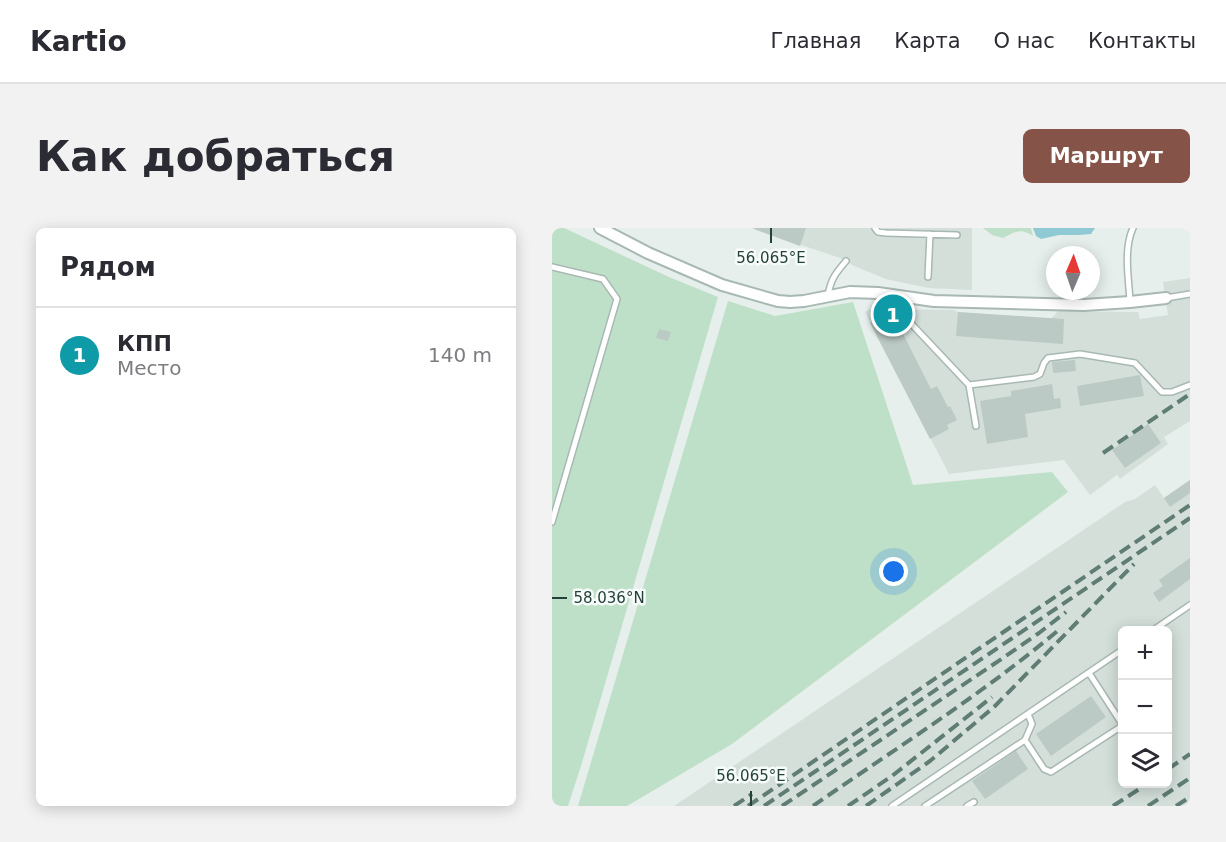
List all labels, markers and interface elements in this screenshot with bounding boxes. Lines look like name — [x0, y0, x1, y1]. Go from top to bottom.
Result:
text: Kartio — [30, 25, 127, 58]
text: Главная — [771, 29, 861, 53]
text: Карта — [894, 29, 961, 53]
text: О нас — [994, 29, 1055, 53]
text: Контакты — [1088, 29, 1196, 53]
button: Маршрут — [1023, 129, 1190, 183]
text: Как добраться — [36, 132, 395, 181]
north arrow — [1046, 246, 1100, 300]
text: 56.065°E — [736, 249, 806, 267]
text: Рядом — [60, 252, 156, 282]
pin: 1 — [874, 292, 912, 337]
text: КПП — [117, 331, 172, 356]
text: 1 — [73, 343, 86, 367]
text: 140 m — [428, 343, 492, 367]
text: Место — [117, 356, 181, 380]
your location — [879, 557, 908, 586]
text: 58.036°N — [573, 589, 645, 607]
map controls — [1118, 626, 1172, 788]
button: + — [1118, 626, 1172, 680]
button: − — [1118, 680, 1172, 734]
button: layers — [1118, 734, 1172, 788]
text: 56.065°E — [716, 767, 786, 785]

